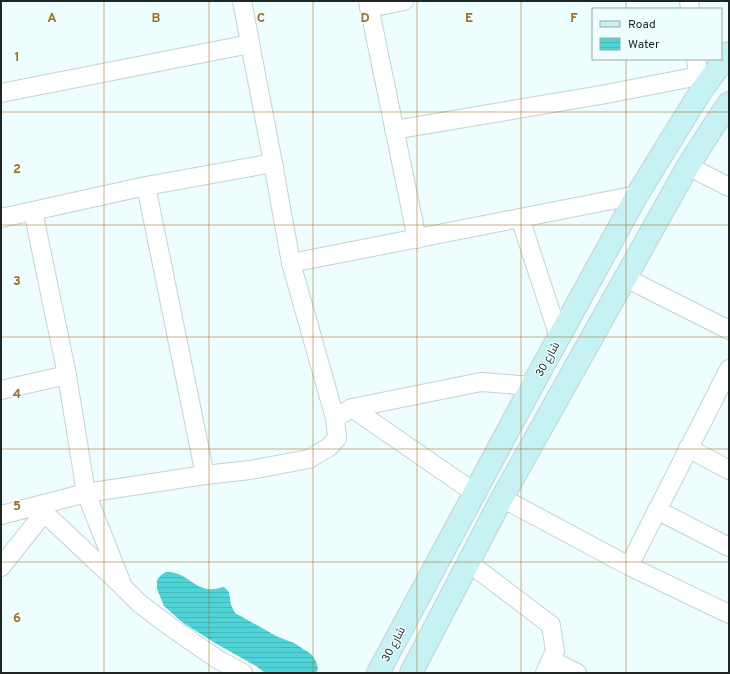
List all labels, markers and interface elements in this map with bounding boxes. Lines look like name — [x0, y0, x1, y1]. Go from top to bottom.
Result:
legend — [592, 8, 722, 60]
text: A — [47, 11, 57, 27]
text: B — [152, 11, 161, 27]
text: C — [257, 11, 265, 27]
text: D — [360, 11, 370, 27]
text: E — [465, 11, 473, 27]
text: F — [570, 11, 578, 27]
text: Road — [628, 17, 656, 33]
text: Water — [628, 37, 660, 53]
text: 1 — [14, 50, 20, 66]
text: 2 — [13, 162, 21, 178]
text: 3 — [13, 274, 21, 290]
street label: شارع 30 — [533, 340, 563, 379]
text: 4 — [13, 387, 21, 403]
text: 5 — [13, 499, 21, 515]
text: 6 — [13, 611, 21, 627]
street label: شارع 30 — [379, 625, 409, 664]

